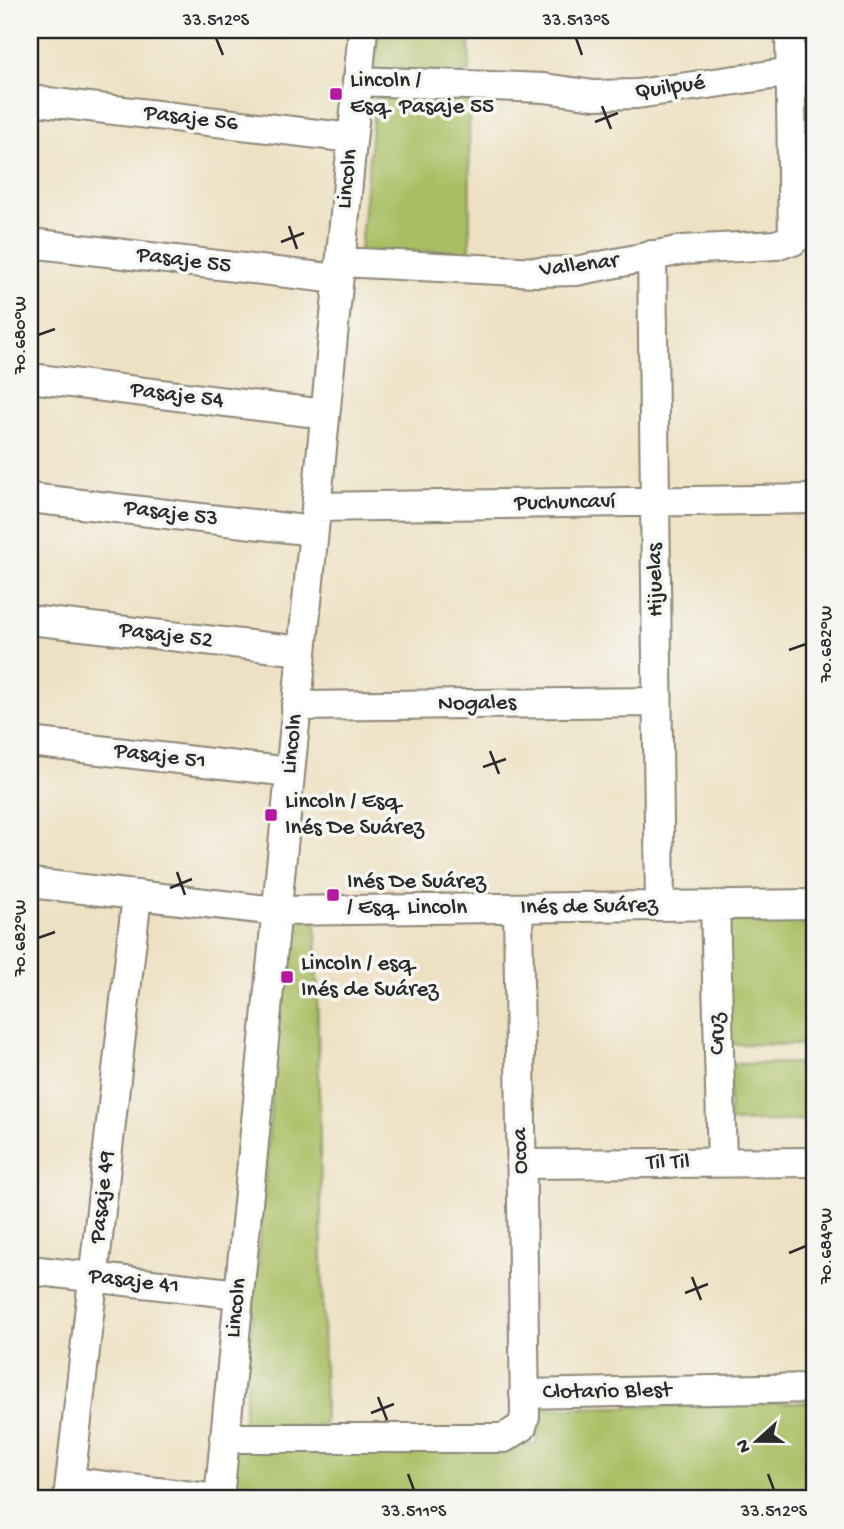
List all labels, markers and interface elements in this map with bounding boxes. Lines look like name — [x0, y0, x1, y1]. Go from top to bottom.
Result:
text: 33.512°S — [182, 11, 250, 32]
text: 33.513°S — [542, 11, 610, 32]
place label: Lincoln / Esq. Pasaje 55 — [350, 68, 494, 121]
street label: Quilpué — [633, 70, 708, 106]
marker: Lincoln / Esq. Pasaje 55 — [328, 86, 344, 102]
street label: Pasaje 56 — [141, 100, 240, 138]
street label: Lincoln — [331, 148, 365, 210]
street label: Pasaje 55 — [134, 242, 233, 280]
street label: Vallenar — [537, 248, 622, 284]
text: 70.680°W — [11, 296, 32, 375]
street label: Pasaje 54 — [128, 377, 225, 415]
street label: Puchuncaví — [513, 489, 617, 517]
street label: Pasaje 53 — [121, 495, 220, 533]
street label: Hijuelas — [642, 542, 670, 617]
text: 70.682°W — [817, 606, 838, 683]
street label: Pasaje 52 — [117, 617, 214, 655]
street label: Nogales — [438, 690, 517, 718]
street label: Lincoln — [276, 713, 310, 775]
street label: Pasaje 51 — [112, 738, 207, 776]
place label: Lincoln / Esq. Inés De Suárez — [285, 789, 425, 842]
marker: Lincoln / Esq. Inés De Suárez — [263, 807, 279, 823]
place label: Inés De Suárez / Esq. Lincoln — [347, 869, 487, 922]
marker: Inés De Suárez / Esq. Lincoln — [325, 887, 341, 903]
street label: Inés de Suárez — [520, 892, 659, 922]
text: 70.682°W — [11, 900, 32, 977]
place label: Lincoln / esq. Inés de Suárez — [301, 951, 439, 1004]
marker: Lincoln / esq. Inés de Suárez — [279, 969, 295, 985]
street label: Cruz — [704, 1012, 732, 1055]
street label: Ocoa — [507, 1126, 535, 1174]
street label: Pasaje 49 — [85, 1149, 121, 1246]
street label: Til Til — [644, 1149, 690, 1177]
text: 70.684°W — [817, 1208, 838, 1285]
street label: Pasaje 41 — [86, 1263, 181, 1301]
street label: Lincoln — [220, 1277, 254, 1339]
street label: Clotario Blest — [542, 1377, 673, 1407]
north arrow — [722, 1406, 792, 1476]
text: N — [731, 1436, 757, 1456]
text: 33.511°S — [381, 1502, 447, 1523]
text: 33.512°S — [740, 1502, 808, 1523]

